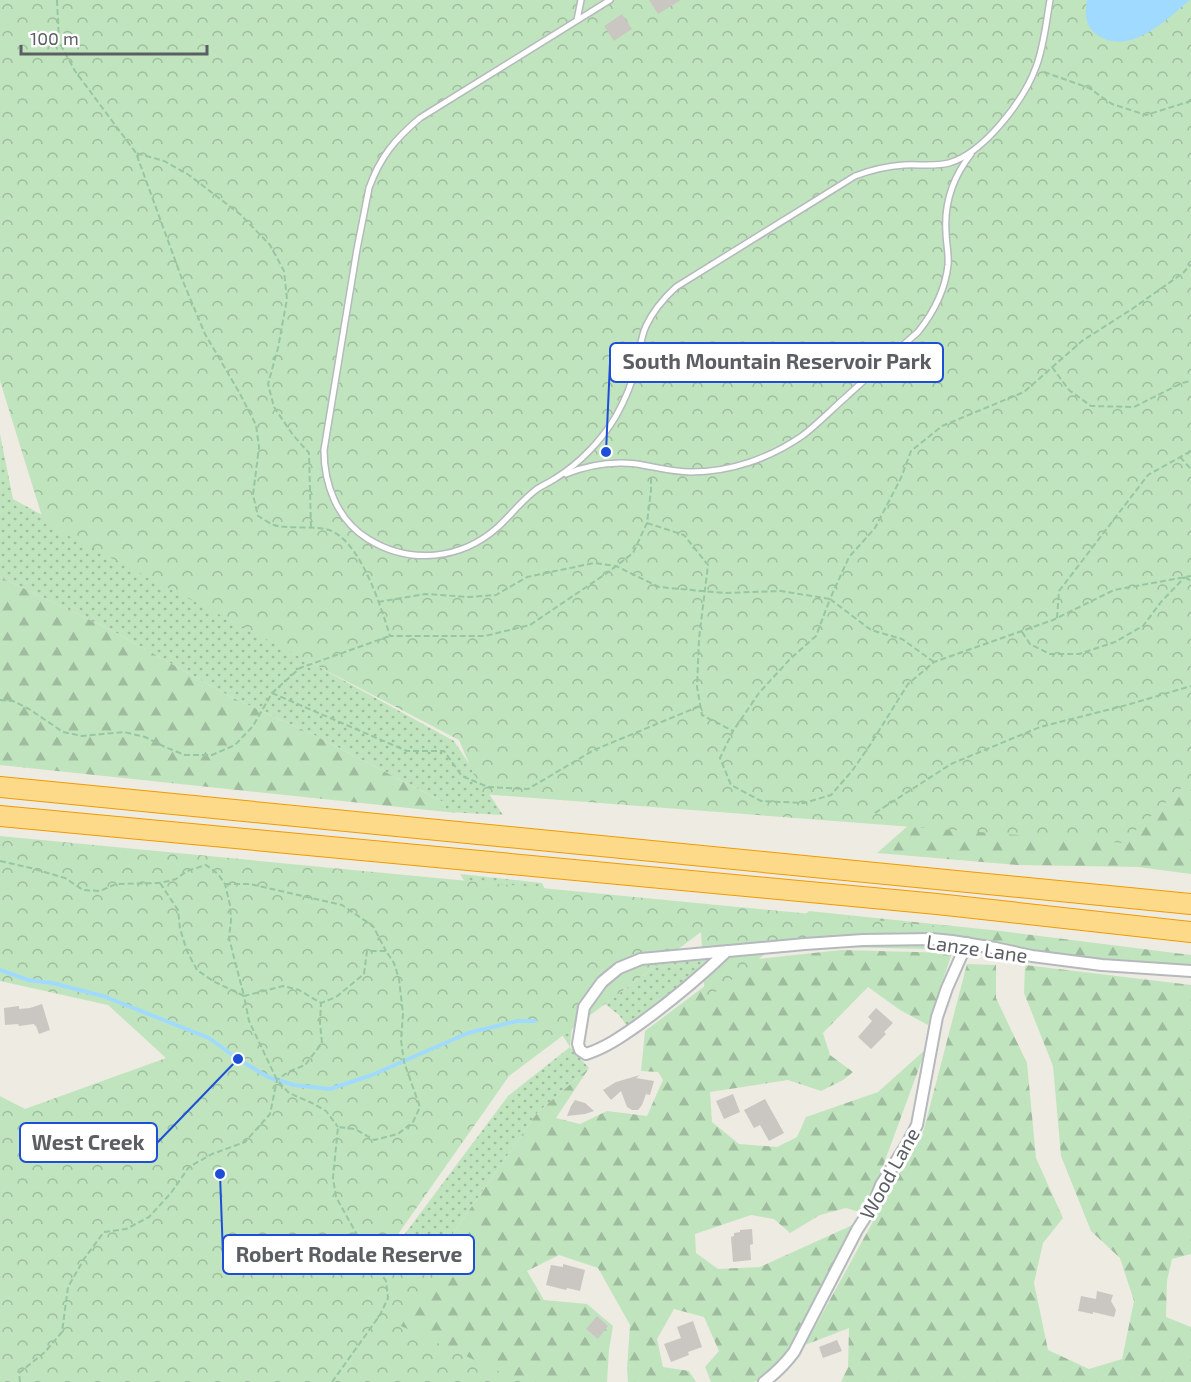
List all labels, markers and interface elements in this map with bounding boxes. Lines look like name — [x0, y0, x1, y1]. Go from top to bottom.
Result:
scale bar — [21, 18, 207, 56]
text: 100 m — [30, 27, 79, 49]
callout: South Mountain Reservoir Park — [610, 343, 943, 382]
text: South Mountain Reservoir Park — [623, 348, 932, 373]
street label: Lanze Lane — [925, 929, 1029, 967]
callout: West Creek — [20, 1123, 157, 1162]
street label: Wood Lane — [854, 1123, 924, 1223]
text: West Creek — [32, 1129, 145, 1154]
callout: Robert Rodale Reserve — [223, 1235, 474, 1274]
text: Robert Rodale Reserve — [236, 1241, 463, 1266]

